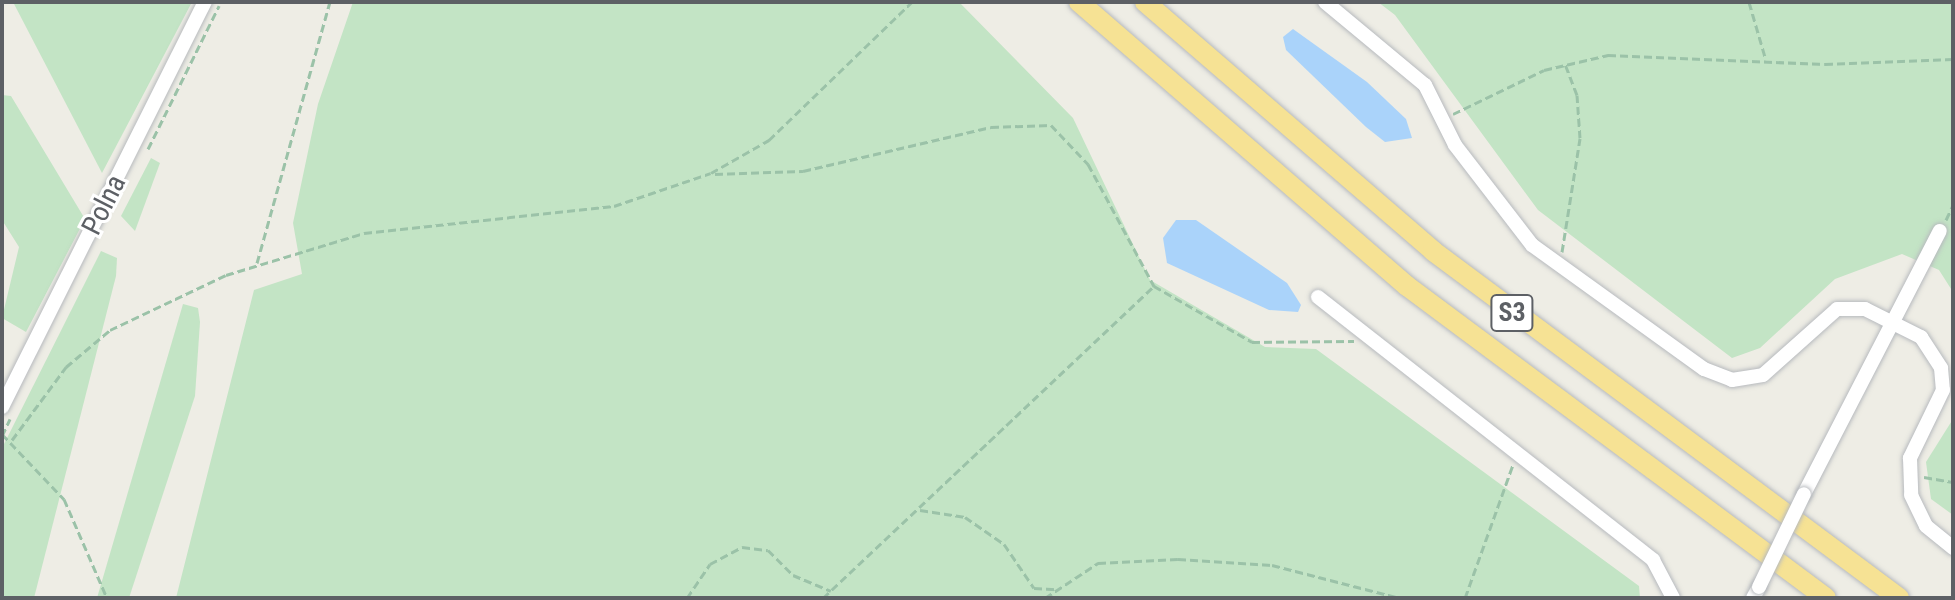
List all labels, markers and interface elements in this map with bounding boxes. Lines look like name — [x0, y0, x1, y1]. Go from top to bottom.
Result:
street label: Polna — [75, 169, 133, 241]
road number: S3 — [1490, 291, 1534, 335]

